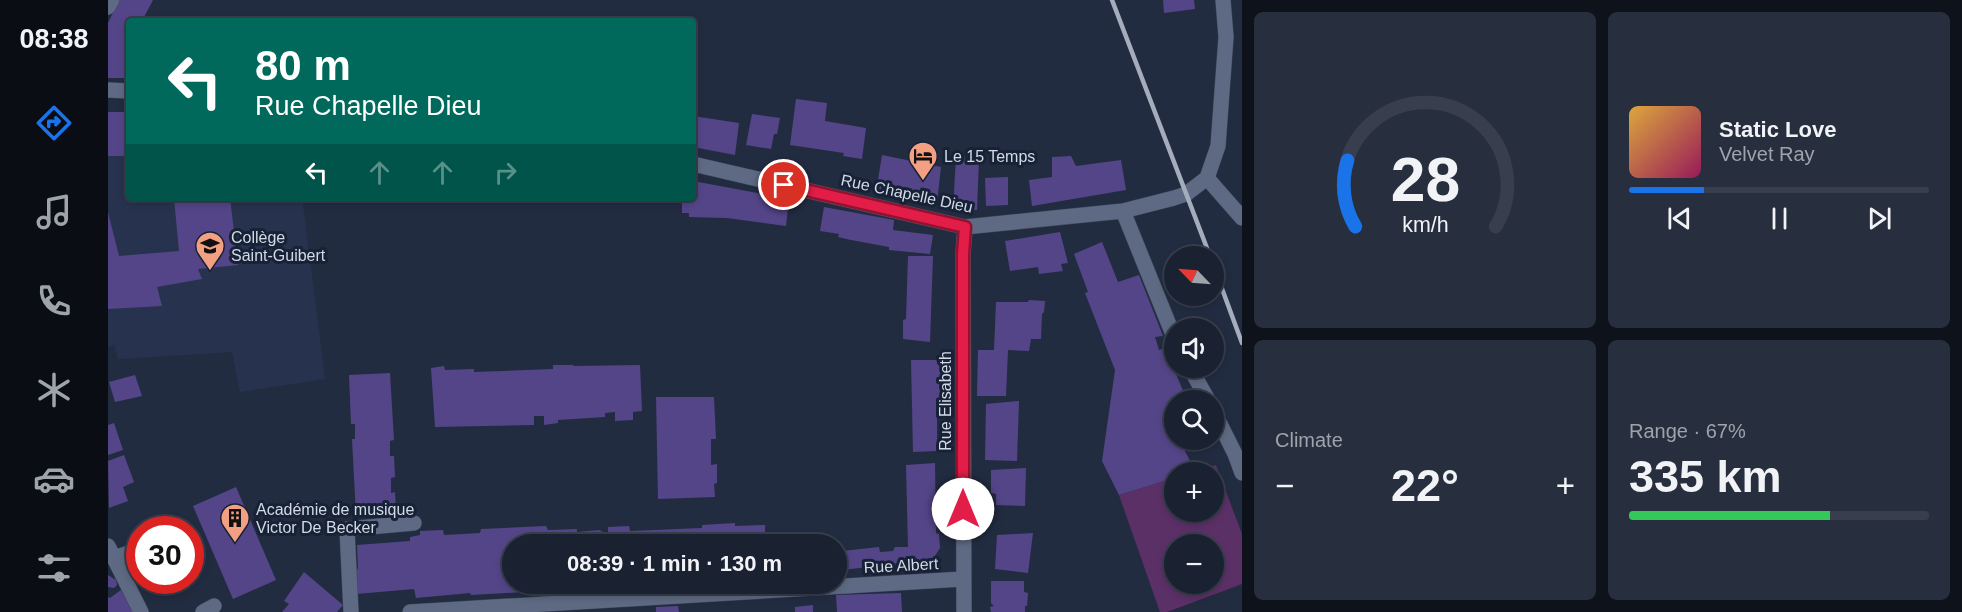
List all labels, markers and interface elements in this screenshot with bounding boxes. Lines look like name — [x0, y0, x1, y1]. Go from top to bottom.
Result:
text: 08:38 — [19, 24, 89, 54]
icon: left — [156, 42, 234, 120]
text: 80 m — [255, 42, 351, 89]
text: Rue Chapelle Dieu — [255, 91, 482, 121]
icon: directions — [33, 102, 75, 144]
text: Static Love — [1719, 117, 1836, 142]
hotel icon: Le 15 Temps — [907, 140, 939, 182]
text: Velvet Ray — [1719, 143, 1815, 165]
text: 28 — [1390, 145, 1460, 214]
place label: Le 15 Temps — [944, 148, 1035, 165]
icon: left — [300, 156, 333, 189]
icon: ahead — [363, 156, 396, 189]
icon: ahead — [426, 156, 459, 189]
icon: right — [489, 156, 522, 189]
pin — [758, 159, 809, 210]
icon: arrive — [767, 168, 800, 201]
street label: Rue Chapelle Dieu — [839, 171, 974, 216]
icon: music — [33, 191, 75, 233]
icon: previous — [1663, 202, 1696, 235]
icon: pause — [1763, 202, 1796, 235]
icon: next — [1863, 202, 1896, 235]
text: km/h — [1402, 214, 1448, 238]
place label: Collège Saint-Guibert — [231, 229, 326, 264]
school or university icon: Collège Saint-Guibert — [194, 230, 226, 272]
north arrow — [1164, 246, 1224, 306]
map controls — [1164, 246, 1224, 594]
icon: phone — [33, 280, 75, 322]
button: sound — [1164, 318, 1224, 378]
street label: Rue Elisabeth — [937, 351, 954, 451]
icon: climate — [33, 369, 75, 411]
button: search — [1164, 390, 1224, 450]
text: Range · 67% — [1629, 420, 1746, 442]
text: Climate — [1275, 429, 1343, 451]
text: 335 km — [1629, 451, 1782, 502]
icon: car — [33, 458, 75, 500]
text: 22° — [1391, 460, 1459, 511]
button: + — [1164, 462, 1224, 522]
text: − — [1275, 467, 1294, 504]
text: + — [1556, 467, 1575, 504]
position arrow — [931, 477, 995, 541]
place label: Académie de musique Victor De Becker — [256, 501, 414, 536]
building icon: Académie de musique Victor De Becker — [219, 502, 251, 544]
speed limit sign: 30 — [126, 516, 204, 594]
button: − — [1164, 534, 1224, 594]
icon: filters — [33, 547, 75, 589]
text: 08:39 · 1 min · 130 m — [567, 551, 782, 576]
street label: Rue Albert — [863, 555, 939, 576]

